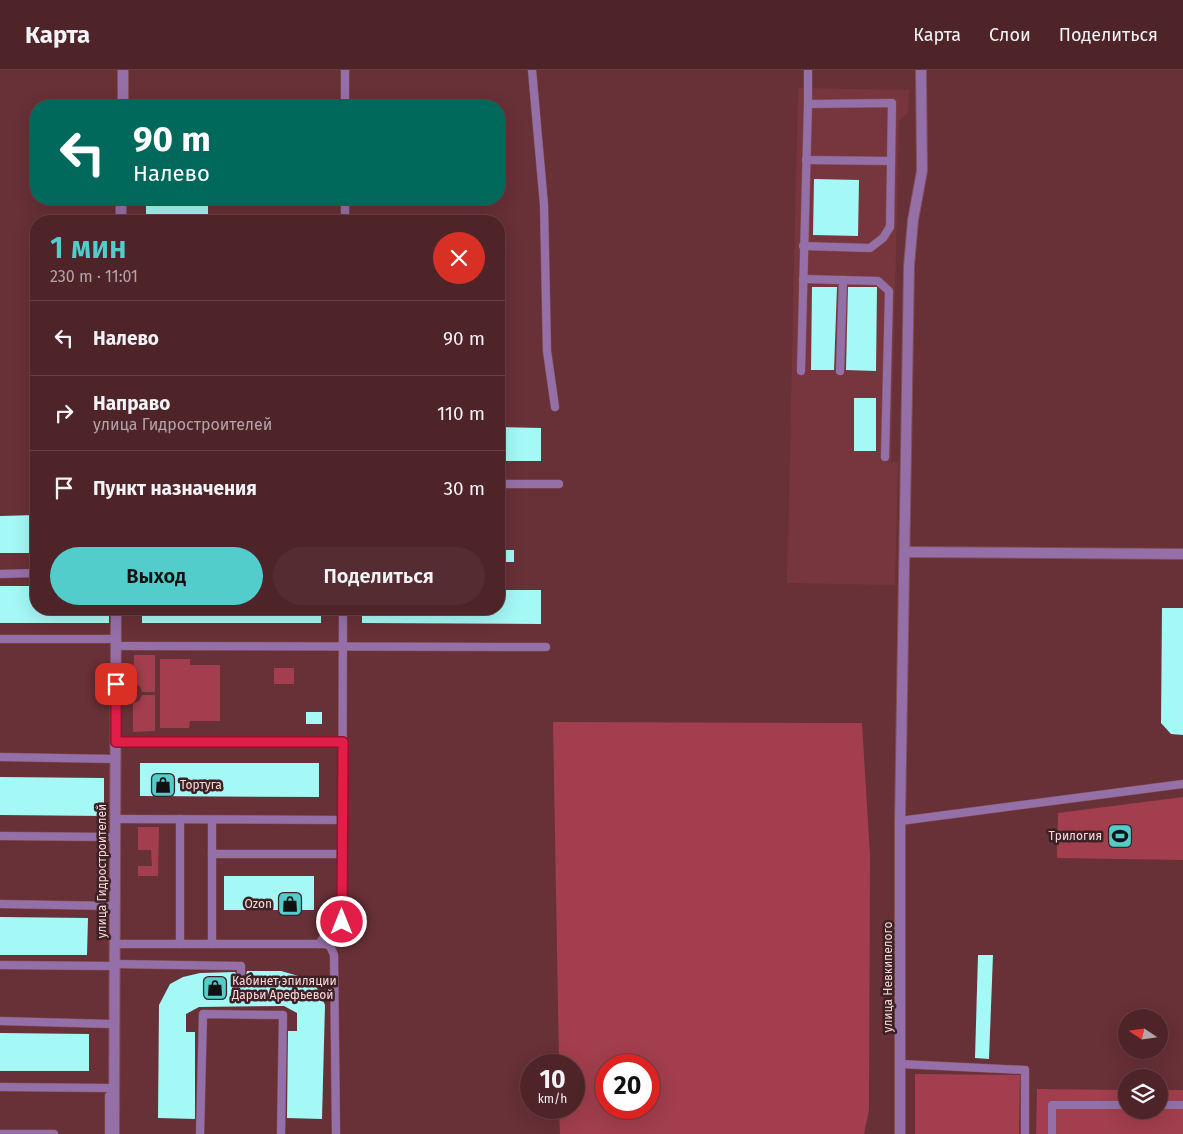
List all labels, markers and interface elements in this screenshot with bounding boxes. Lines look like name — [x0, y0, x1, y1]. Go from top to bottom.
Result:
text: Карта — [25, 21, 90, 49]
text: Карта — [913, 24, 961, 46]
text: Слои — [989, 24, 1031, 46]
text: Поделиться — [1059, 24, 1158, 46]
text: 90 m — [133, 118, 211, 160]
icon: left — [50, 120, 115, 185]
text: Налево — [133, 160, 210, 187]
text: 1 мин — [50, 230, 127, 266]
button: close — [433, 232, 485, 284]
text: 230 m · 11:01 — [50, 267, 138, 286]
icon: left — [50, 324, 78, 352]
text: Налево — [93, 327, 159, 350]
text: 90 m — [443, 327, 485, 350]
text: Направо — [93, 392, 170, 415]
icon: right — [50, 399, 78, 427]
text: 110 m — [437, 402, 485, 425]
text: улица Гидростроителей — [93, 415, 272, 434]
icon: arrive — [50, 474, 78, 502]
text: Пункт назначения — [93, 477, 257, 500]
text: 30 m — [444, 477, 485, 500]
button: Выход — [50, 547, 263, 605]
button: Поделиться — [273, 547, 485, 605]
pin — [95, 663, 137, 705]
icon: arrive — [102, 670, 130, 698]
shop icon: Тортуга — [150, 772, 176, 798]
place label: Тортуга — [180, 778, 222, 792]
street label: улица Гидростроителей — [95, 804, 109, 938]
sports icon: Трилогия — [1107, 823, 1133, 849]
place label: Трилогия — [1049, 829, 1102, 843]
shop icon: Ozon — [277, 891, 303, 917]
position arrow — [315, 895, 367, 947]
place label: Ozon — [245, 897, 272, 911]
street label: улица Невкипелого — [881, 922, 895, 1032]
place label: Кабинет эпиляции Дарьи Арефьевой — [231, 974, 337, 1002]
shop icon: Кабинет эпиляции Дарьи Арефьевой — [202, 975, 228, 1001]
north arrow — [1118, 1009, 1168, 1059]
map controls — [1118, 1009, 1168, 1119]
speed limit sign: 20 — [595, 1054, 660, 1119]
text: 10 — [539, 1065, 566, 1095]
button: layers — [1118, 1069, 1168, 1119]
text: km/h — [538, 1092, 567, 1106]

